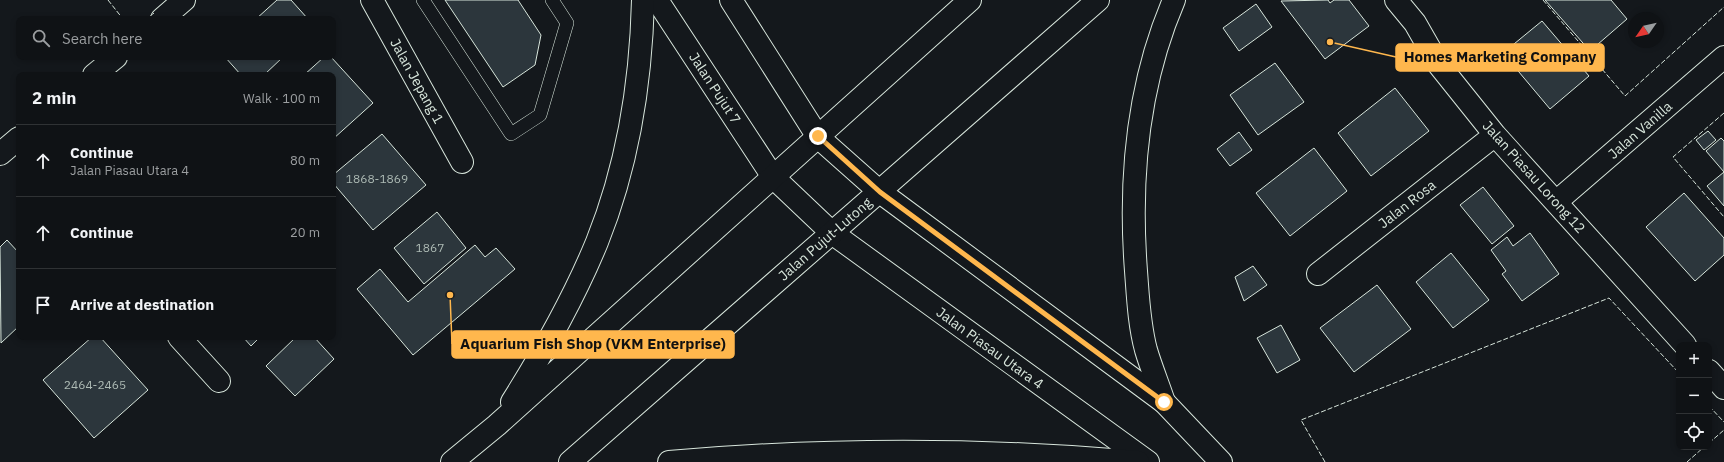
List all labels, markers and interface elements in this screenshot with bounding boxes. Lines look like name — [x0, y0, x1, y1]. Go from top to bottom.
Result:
north arrow — [1628, 12, 1664, 48]
search box — [16, 16, 336, 60]
icon: search — [30, 27, 52, 49]
text: Search here — [62, 29, 142, 48]
street label: Jalan Jepang 1 — [386, 35, 448, 127]
callout: Homes Marketing Company — [1396, 44, 1604, 71]
text: Homes Marketing Company — [1404, 47, 1596, 66]
street label: Jalan Pujut 7 — [685, 49, 745, 127]
text: 2 min — [32, 87, 76, 109]
text: Walk · 100 m — [243, 90, 320, 107]
street label: Jalan Vanilla — [1604, 97, 1676, 163]
street label: Jalan Piasau Lorong 12 — [1479, 117, 1589, 237]
route end — [809, 127, 827, 145]
text: Continue — [70, 143, 134, 162]
icon: ahead — [32, 150, 54, 172]
text: 80 m — [290, 152, 320, 169]
text: Jalan Piasau Utara 4 — [70, 162, 189, 179]
house number: 1868-1869 — [346, 171, 408, 186]
street label: Jalan Rosa — [1375, 176, 1440, 232]
street label: Jalan Pujut-Lutong — [775, 193, 876, 285]
icon: ahead — [32, 222, 54, 244]
text: Continue — [70, 223, 134, 242]
text: 20 m — [290, 224, 320, 241]
house number: 1867 — [416, 240, 444, 255]
icon: arrive — [32, 294, 54, 316]
text: Arrive at destination — [70, 295, 214, 314]
street label: Jalan Piasau Utara 4 — [933, 303, 1047, 393]
callout: Aquarium Fish Shop (VKM Enterprise) — [452, 331, 734, 358]
text: Aquarium Fish Shop (VKM Enterprise) — [460, 334, 726, 353]
map controls — [1676, 342, 1712, 450]
button: + — [1676, 342, 1712, 378]
house number: 2464-2465 — [64, 377, 126, 392]
button: − — [1676, 378, 1712, 414]
route start — [1155, 393, 1173, 411]
button: locate — [1676, 414, 1712, 450]

